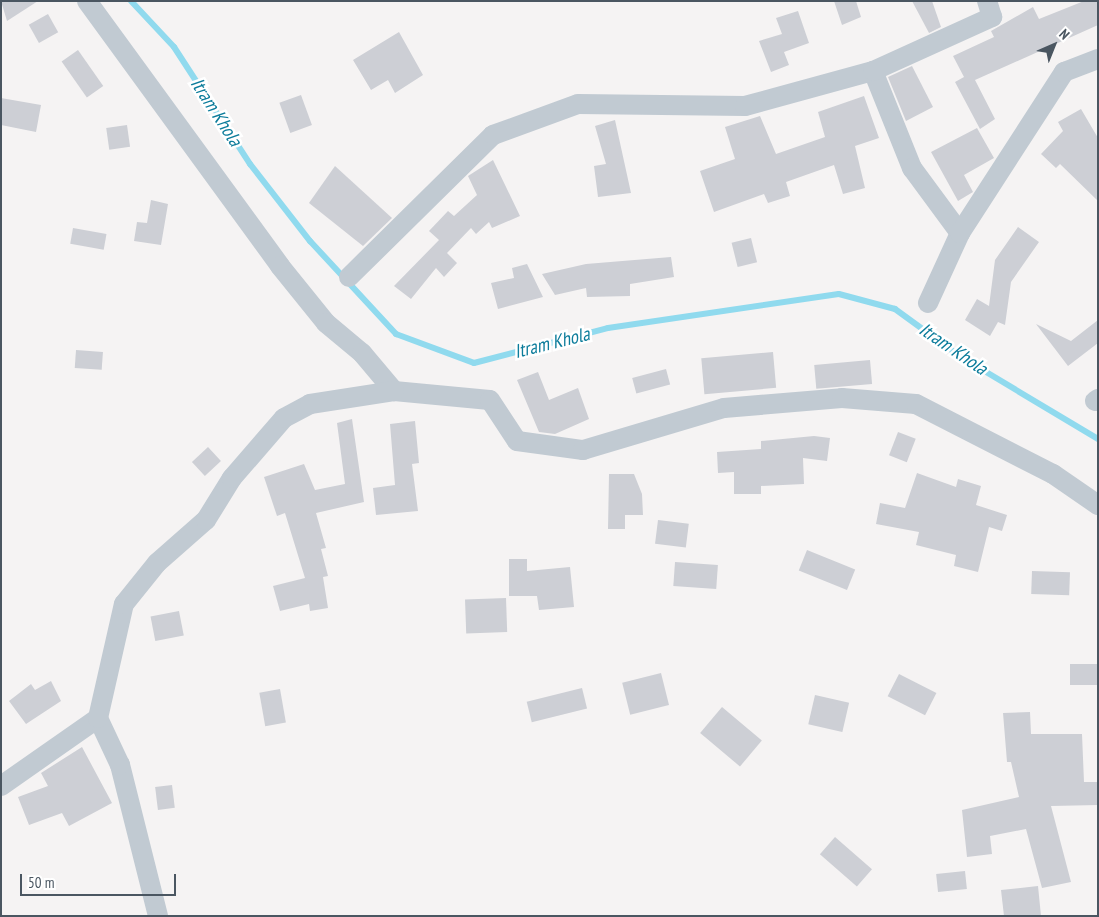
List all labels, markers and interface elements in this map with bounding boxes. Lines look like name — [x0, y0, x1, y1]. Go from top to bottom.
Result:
north arrow — [1029, 20, 1079, 70]
text: N — [1055, 25, 1073, 43]
water label: Itram Khola — [186, 74, 246, 150]
water label: Itram Khola — [915, 318, 991, 380]
water label: Itram Khola — [512, 323, 592, 363]
scale bar — [22, 864, 179, 896]
text: 50 m — [28, 873, 54, 892]

